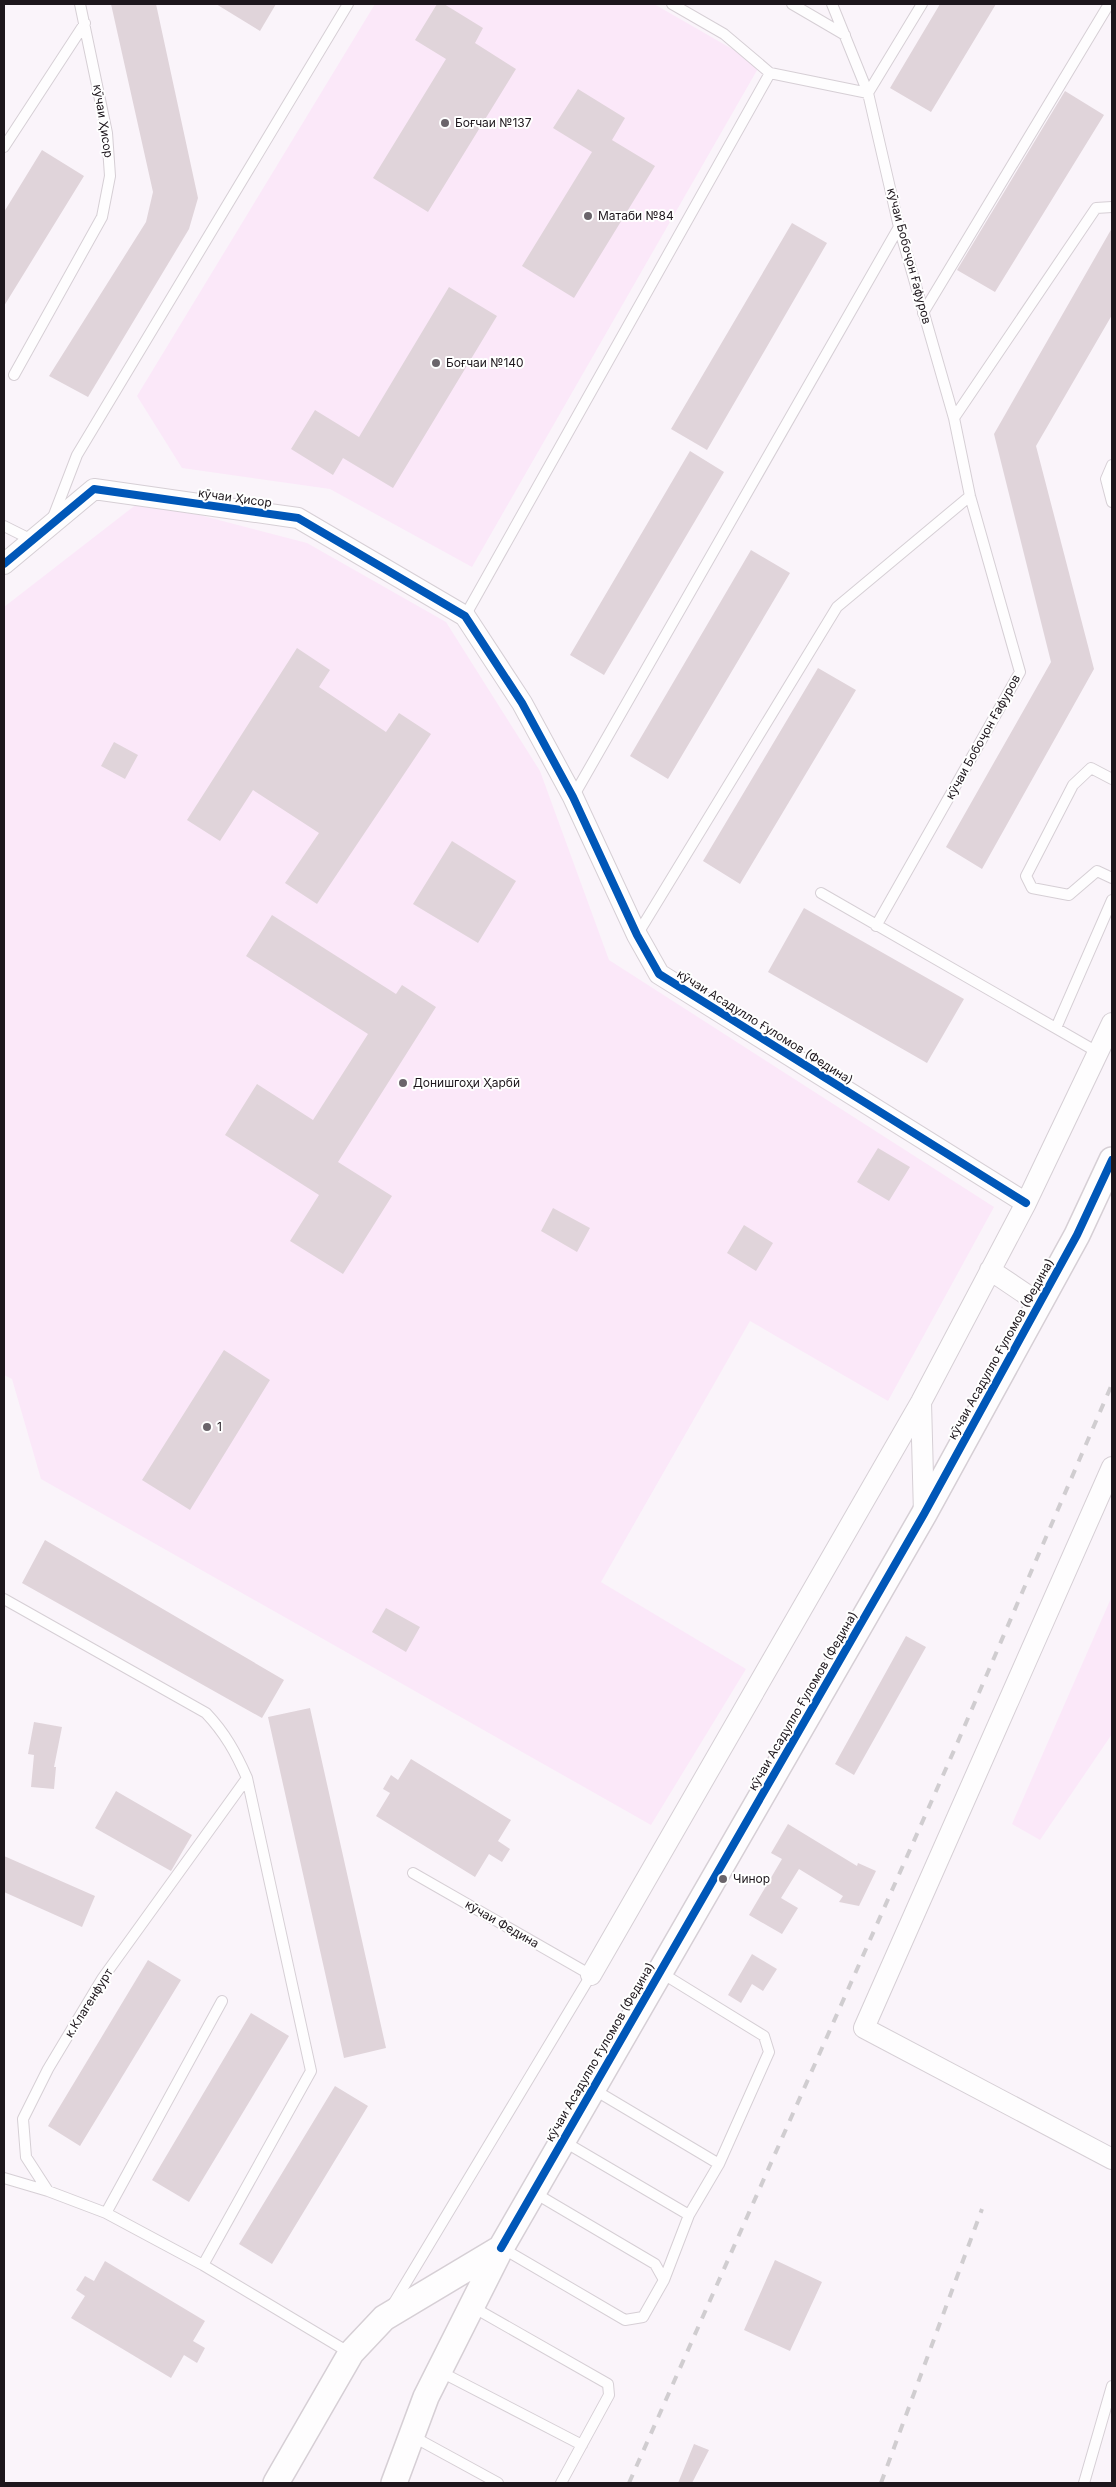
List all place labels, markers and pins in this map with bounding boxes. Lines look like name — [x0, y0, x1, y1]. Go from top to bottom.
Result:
place label: Боғчаи №137 — [455, 115, 532, 130]
marker: Боғчаи №137 — [439, 117, 451, 129]
place label: Матаби №84 — [598, 208, 674, 223]
marker: Матаби №84 — [582, 210, 594, 222]
place label: Боғчаи №140 — [446, 355, 524, 370]
marker: Боғчаи №140 — [430, 357, 442, 369]
place label: Донишгоҳи Ҳарбӣ — [413, 1075, 520, 1090]
marker: Донишгоҳи Ҳарбӣ — [397, 1077, 409, 1089]
place label: 1 — [217, 1419, 222, 1434]
marker: 1 — [201, 1421, 213, 1433]
place label: Чинор — [733, 1871, 770, 1886]
marker: Чинор — [717, 1873, 729, 1885]

